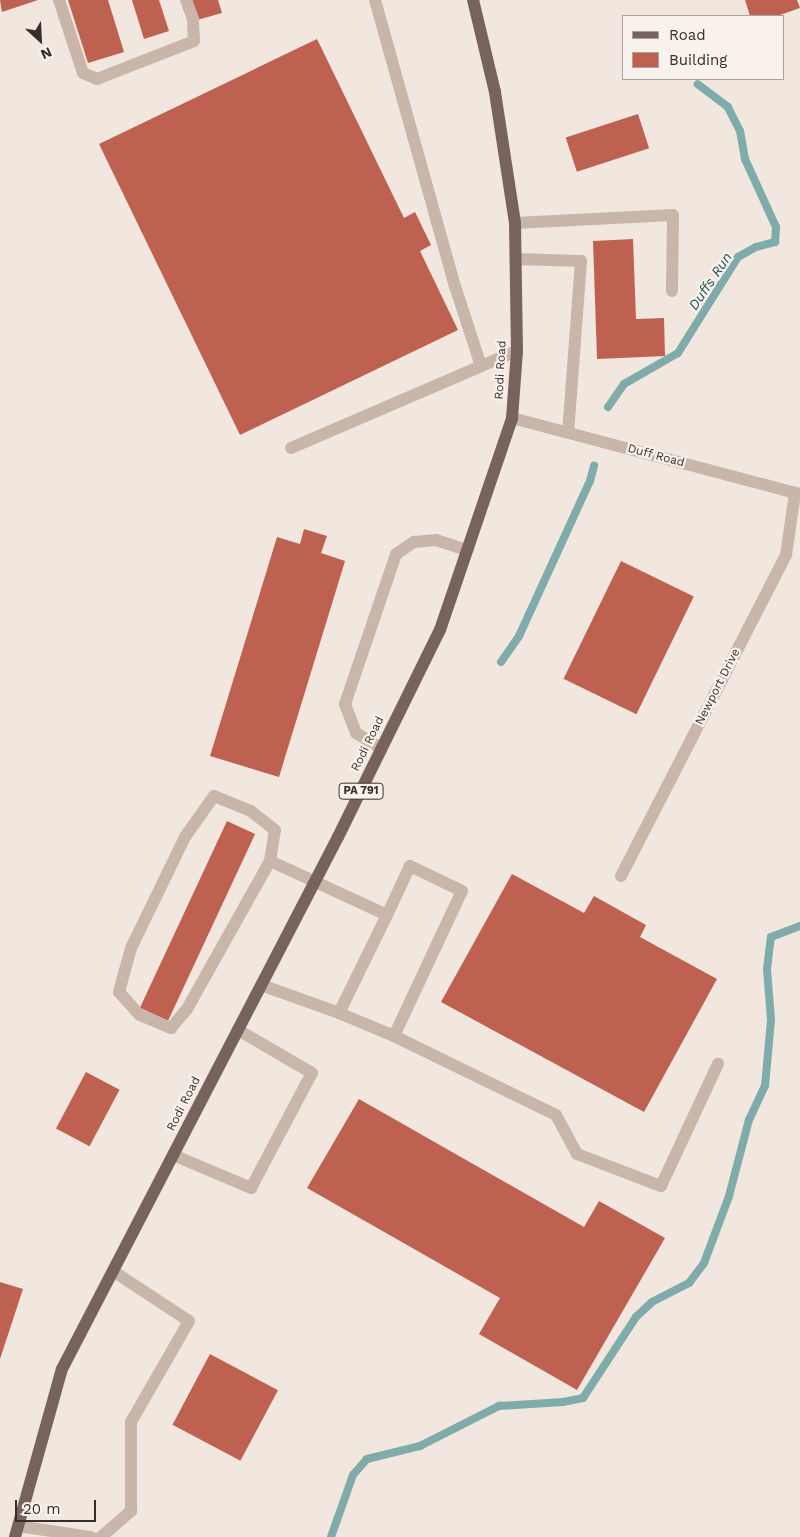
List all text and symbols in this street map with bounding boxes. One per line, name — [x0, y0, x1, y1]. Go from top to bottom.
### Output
north arrow — [15, 15, 65, 65]
legend — [622, 15, 785, 80]
text: Road — [669, 26, 706, 44]
text: N — [38, 44, 54, 63]
text: Building — [669, 51, 727, 69]
water label: Duffs Run — [685, 249, 735, 313]
street label: Rodi Road — [492, 340, 510, 400]
street label: Duff Road — [626, 441, 686, 471]
street label: Newport Drive — [693, 646, 743, 728]
street label: Rodi Road — [349, 714, 387, 774]
road number: PA 791 — [337, 782, 385, 799]
street label: Rodi Road — [164, 1074, 204, 1134]
scale bar — [18, 1490, 99, 1522]
text: 20 m — [23, 1500, 61, 1518]

